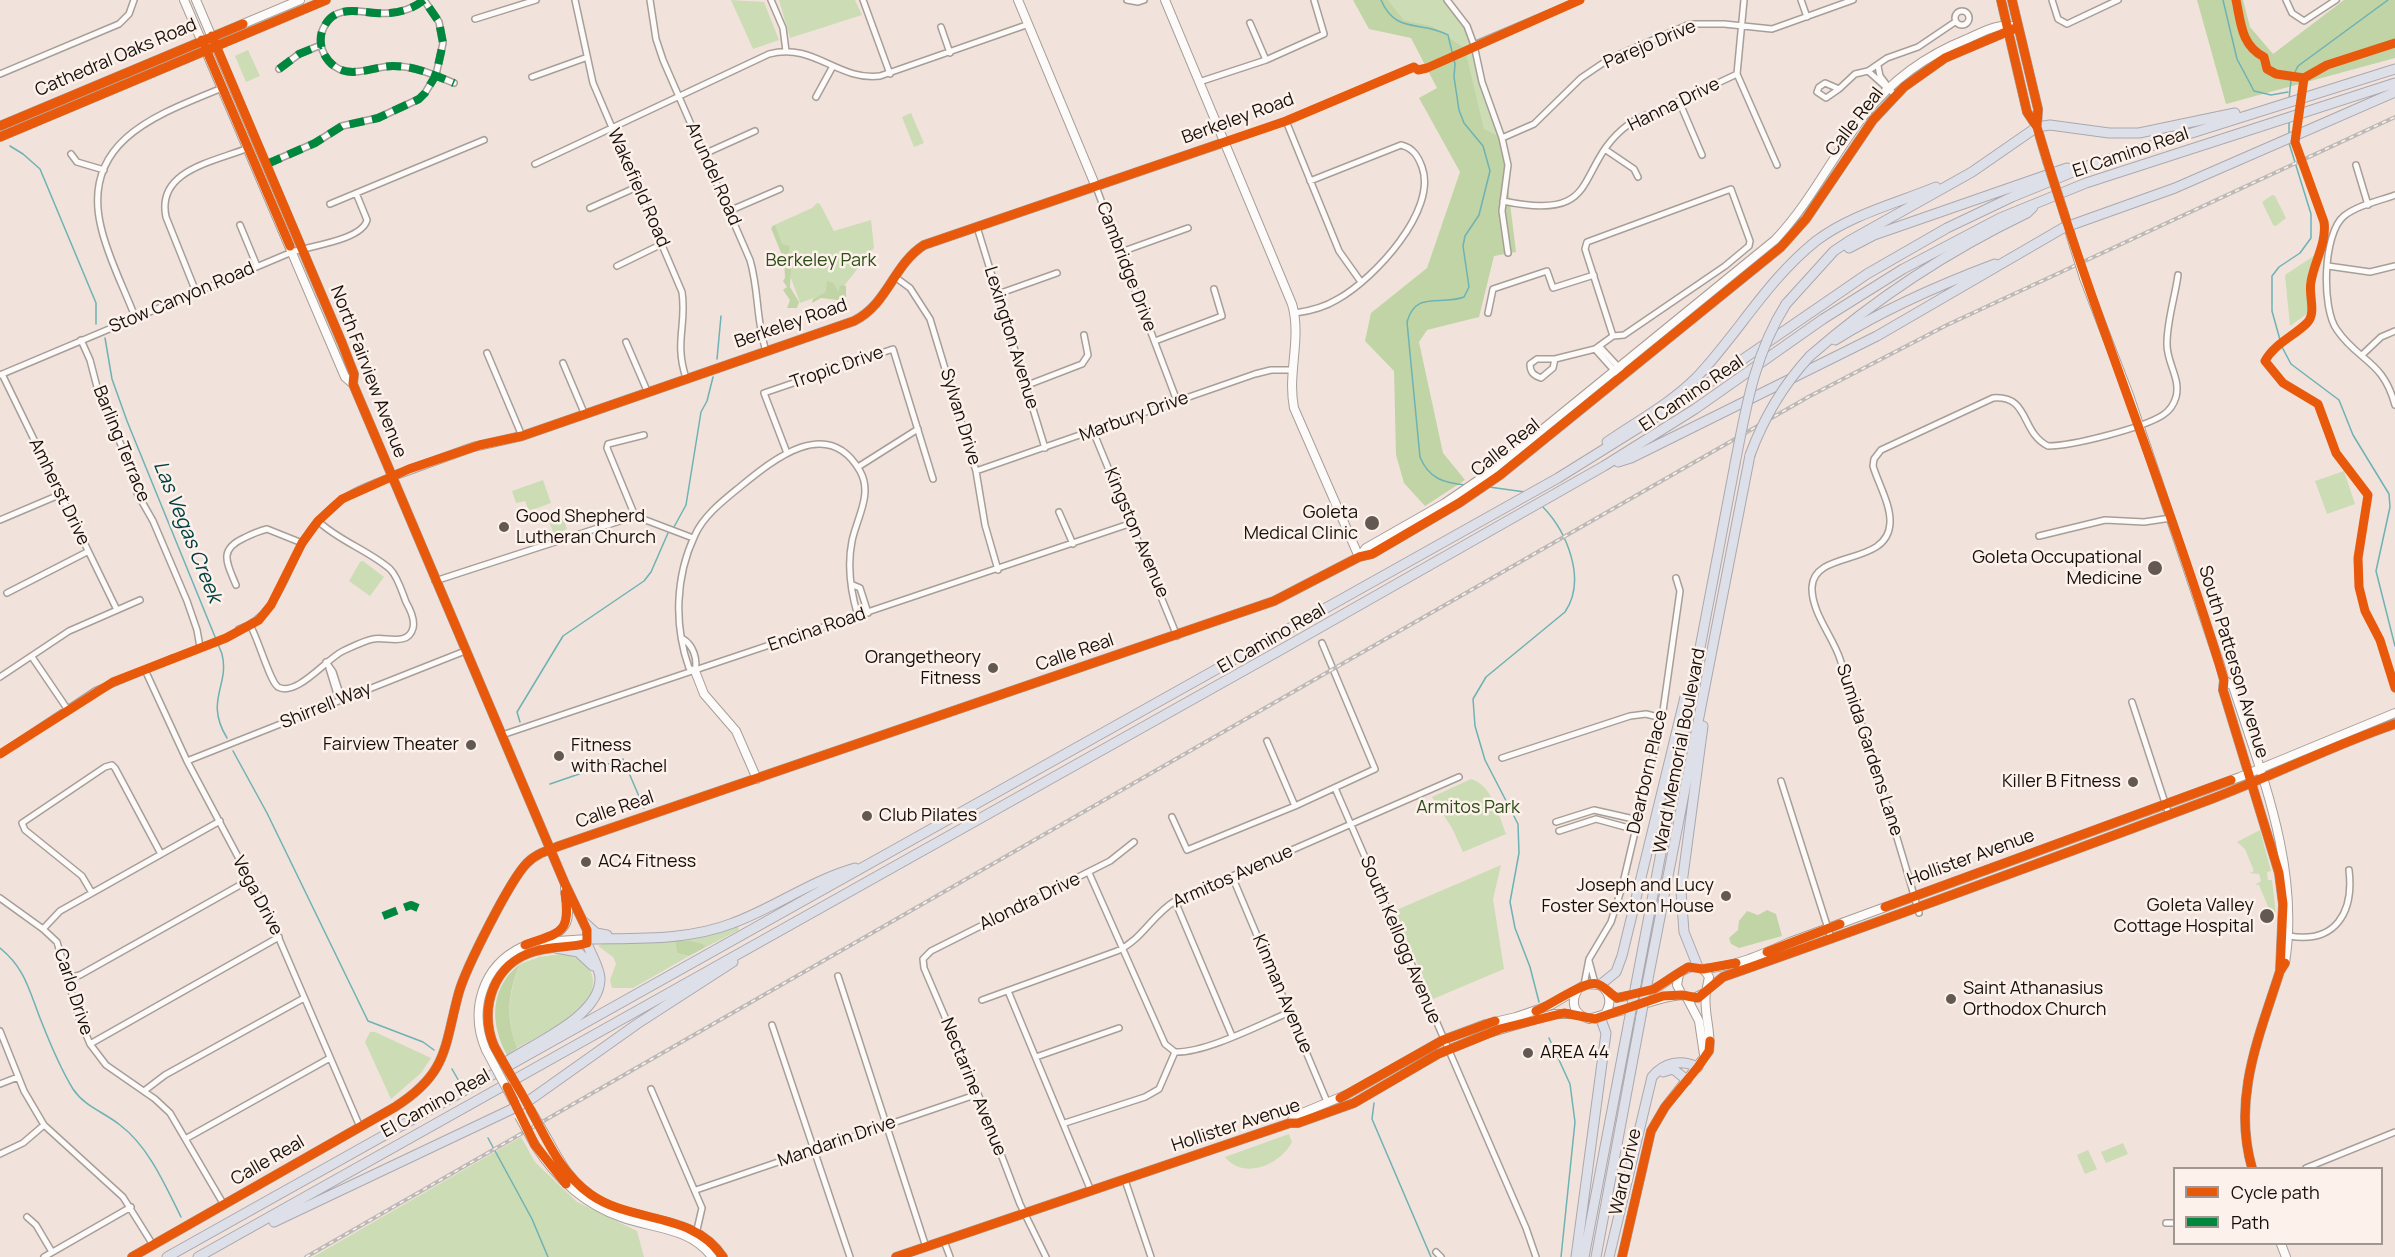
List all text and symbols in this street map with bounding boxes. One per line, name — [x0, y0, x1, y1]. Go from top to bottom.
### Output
street label: Cathedral Oaks Road — [32, 14, 200, 102]
street label: Parejo Drive — [1601, 16, 1699, 74]
street label: Hanna Drive — [1625, 74, 1723, 136]
street label: Calle Real — [1821, 83, 1889, 161]
street label: Berkeley Road — [1179, 89, 1297, 149]
street label: Arundel Road — [681, 119, 745, 229]
street label: El Camino Real — [2070, 123, 2192, 183]
street label: Wakefield Road — [602, 125, 674, 251]
street label: Cambridge Drive — [1091, 199, 1161, 335]
park label: Berkeley Park — [766, 250, 876, 272]
street label: Stow Canyon Road — [106, 258, 258, 338]
street label: Lexington Avenue — [979, 264, 1043, 412]
street label: North Fairview Avenue — [325, 283, 411, 461]
street label: Berkeley Road — [732, 295, 850, 353]
street label: Tropic Drive — [787, 342, 887, 394]
street label: El Camino Real — [1636, 351, 1748, 437]
street label: Sylvan Drive — [935, 366, 985, 468]
street label: Barling Terrace — [88, 383, 154, 505]
street label: Marbury Drive — [1077, 387, 1191, 447]
street label: Calle Real — [1467, 414, 1545, 482]
street label: Amherst Drive — [24, 435, 94, 549]
water label: Las Vegas Creek — [148, 458, 226, 606]
street label: Kingston Avenue — [1099, 465, 1173, 601]
place label: Goleta Medical Clinic — [1244, 502, 1358, 544]
place label: Good Shepherd Lutheran Church — [516, 506, 656, 548]
marker: Goleta Medical Clinic — [1363, 514, 1381, 532]
marker: Good Shepherd Lutheran Church — [497, 520, 511, 534]
place label: Goleta Occupational Medicine — [1972, 547, 2142, 590]
marker: Goleta Occupational Medicine — [2146, 559, 2164, 577]
street label: South Patterson Avenue — [2193, 563, 2273, 761]
street label: El Camino Real — [1214, 599, 1330, 679]
street label: Encina Road — [765, 603, 869, 657]
street label: Calle Real — [1033, 630, 1117, 676]
place label: Orangetheory Fitness — [865, 647, 981, 690]
street label: Ward Memorial Boulevard — [1649, 647, 1711, 855]
marker: Orangetheory Fitness — [986, 661, 1000, 675]
street label: Sumida Gardens Lane — [1831, 661, 1907, 839]
street label: Shirrell Way — [277, 678, 375, 734]
street label: Dearborn Place — [1623, 708, 1673, 836]
place label: Fairview Theater — [323, 734, 459, 756]
place label: Fitness with Rachel — [571, 735, 667, 777]
marker: Fairview Theater — [464, 738, 478, 752]
marker: Fitness with Rachel — [552, 749, 566, 763]
place label: Killer B Fitness — [2002, 771, 2121, 793]
marker: Killer B Fitness — [2126, 775, 2140, 789]
street label: Calle Real — [573, 787, 657, 833]
park label: Armitos Park — [1416, 797, 1520, 819]
place label: Club Pilates — [879, 805, 977, 827]
marker: Club Pilates — [860, 809, 874, 823]
street label: Hollister Avenue — [1904, 825, 2038, 891]
street label: Armitos Avenue — [1169, 841, 1297, 913]
place label: AC4 Fitness — [598, 851, 696, 873]
street label: Vega Drive — [227, 853, 287, 939]
street label: South Kellogg Avenue — [1355, 853, 1445, 1027]
marker: AC4 Fitness — [579, 855, 593, 869]
street label: Alondra Drive — [976, 868, 1084, 936]
place label: Joseph and Lucy Foster Sexton House — [1542, 875, 1714, 918]
marker: Joseph and Lucy Foster Sexton House — [1719, 889, 1733, 903]
place label: Goleta Valley Cottage Hospital — [2114, 895, 2254, 938]
marker: Goleta Valley Cottage Hospital — [2258, 907, 2276, 925]
street label: Kinman Avenue — [1247, 931, 1317, 1057]
street label: Carlo Drive — [49, 946, 97, 1038]
place label: Saint Athanasius Orthodox Church — [1963, 978, 2107, 1020]
marker: Saint Athanasius Orthodox Church — [1944, 992, 1958, 1006]
street label: Nectarine Avenue — [935, 1015, 1011, 1159]
place label: AREA 44 — [1540, 1042, 1609, 1064]
marker: AREA 44 — [1521, 1046, 1535, 1060]
street label: El Camino Real — [378, 1065, 494, 1143]
street label: Hollister Avenue — [1169, 1095, 1303, 1157]
street label: Mandarin Drive — [775, 1112, 899, 1172]
street label: Ward Drive — [1606, 1126, 1646, 1218]
street label: Calle Real — [227, 1131, 309, 1191]
legend — [2173, 1167, 2383, 1245]
text: Cycle path — [2231, 1180, 2320, 1204]
text: Path — [2231, 1210, 2269, 1234]

